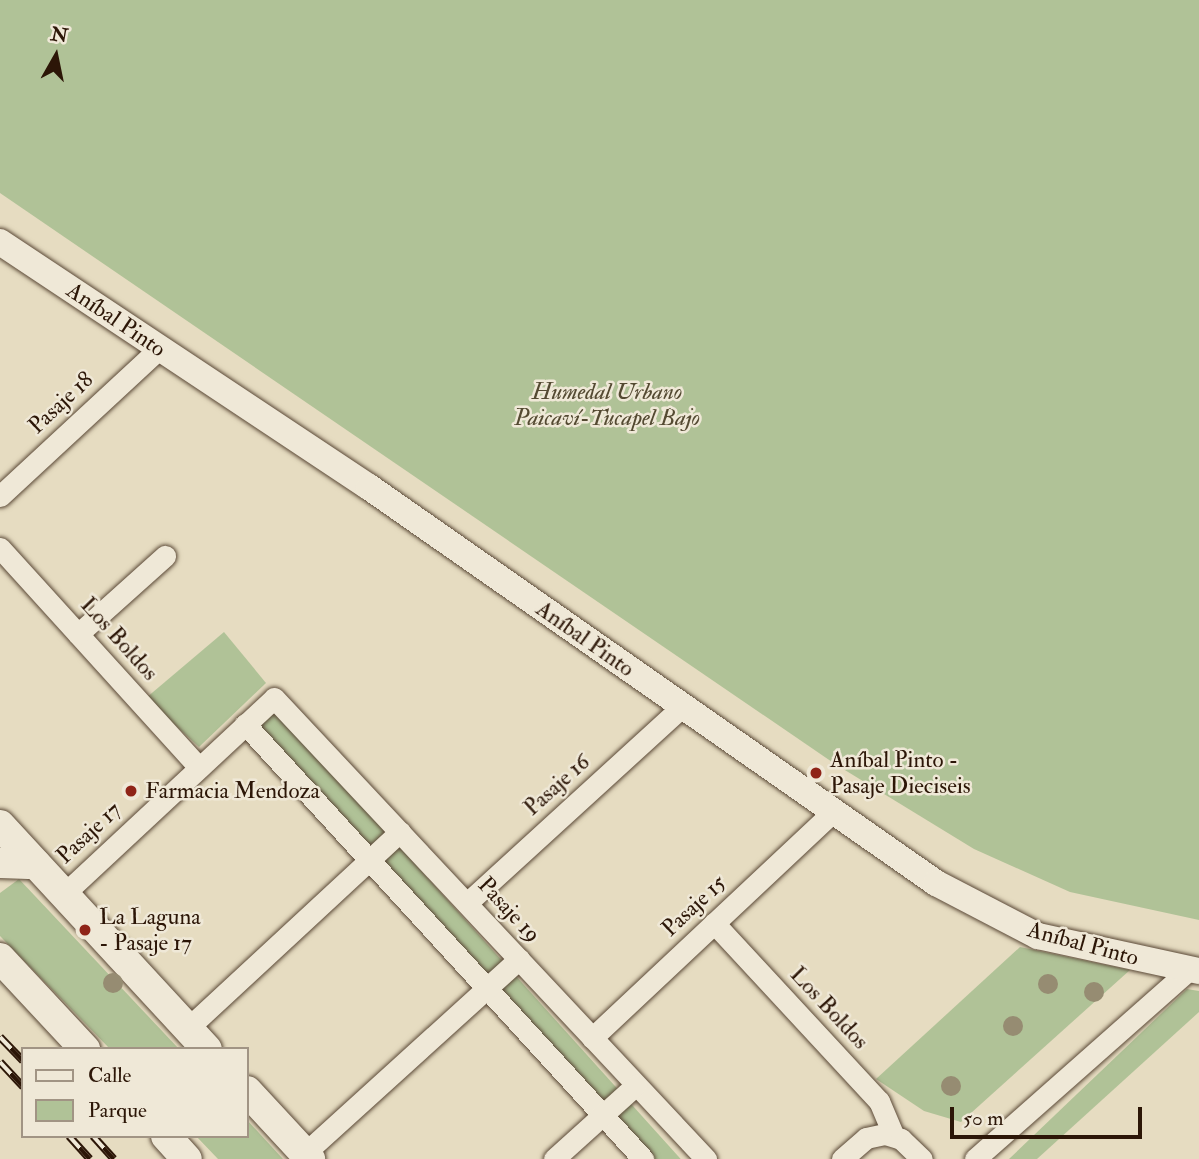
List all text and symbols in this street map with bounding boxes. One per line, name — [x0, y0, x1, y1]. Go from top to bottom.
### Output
north arrow — [21, 21, 91, 91]
text: N — [49, 22, 70, 48]
street label: Aníbal Pinto — [61, 277, 171, 363]
street label: Pasaje 18 — [23, 366, 99, 440]
park label: Humedal Urbano Paicaví-Tucapel Bajo — [514, 378, 700, 432]
street label: Los Boldos — [74, 592, 164, 686]
street label: Aníbal Pinto — [531, 595, 639, 683]
place label: Aníbal Pinto - Pasaje Dieciseis — [830, 746, 971, 800]
street label: Pasaje 16 — [518, 748, 596, 822]
marker: Aníbal Pinto - Pasaje Dieciseis — [808, 765, 824, 781]
place label: Farmacia Mendoza — [145, 777, 320, 805]
marker: Farmacia Mendoza — [123, 783, 139, 799]
street label: Pasaje 17 — [51, 796, 127, 870]
street label: Pasaje 15 — [656, 869, 732, 943]
street label: Pasaje 19 — [472, 872, 546, 948]
place label: La Laguna - Pasaje 17 — [99, 903, 201, 957]
street label: Aníbal Pinto — [1025, 916, 1141, 972]
marker: La Laguna - Pasaje 17 — [77, 922, 93, 938]
street label: Los Boldos — [784, 961, 874, 1055]
legend — [21, 1047, 248, 1138]
text: Calle — [88, 1062, 131, 1089]
scale bar — [954, 1092, 1146, 1136]
text: Parque — [88, 1097, 147, 1124]
text: 50 m — [963, 1105, 1004, 1132]

